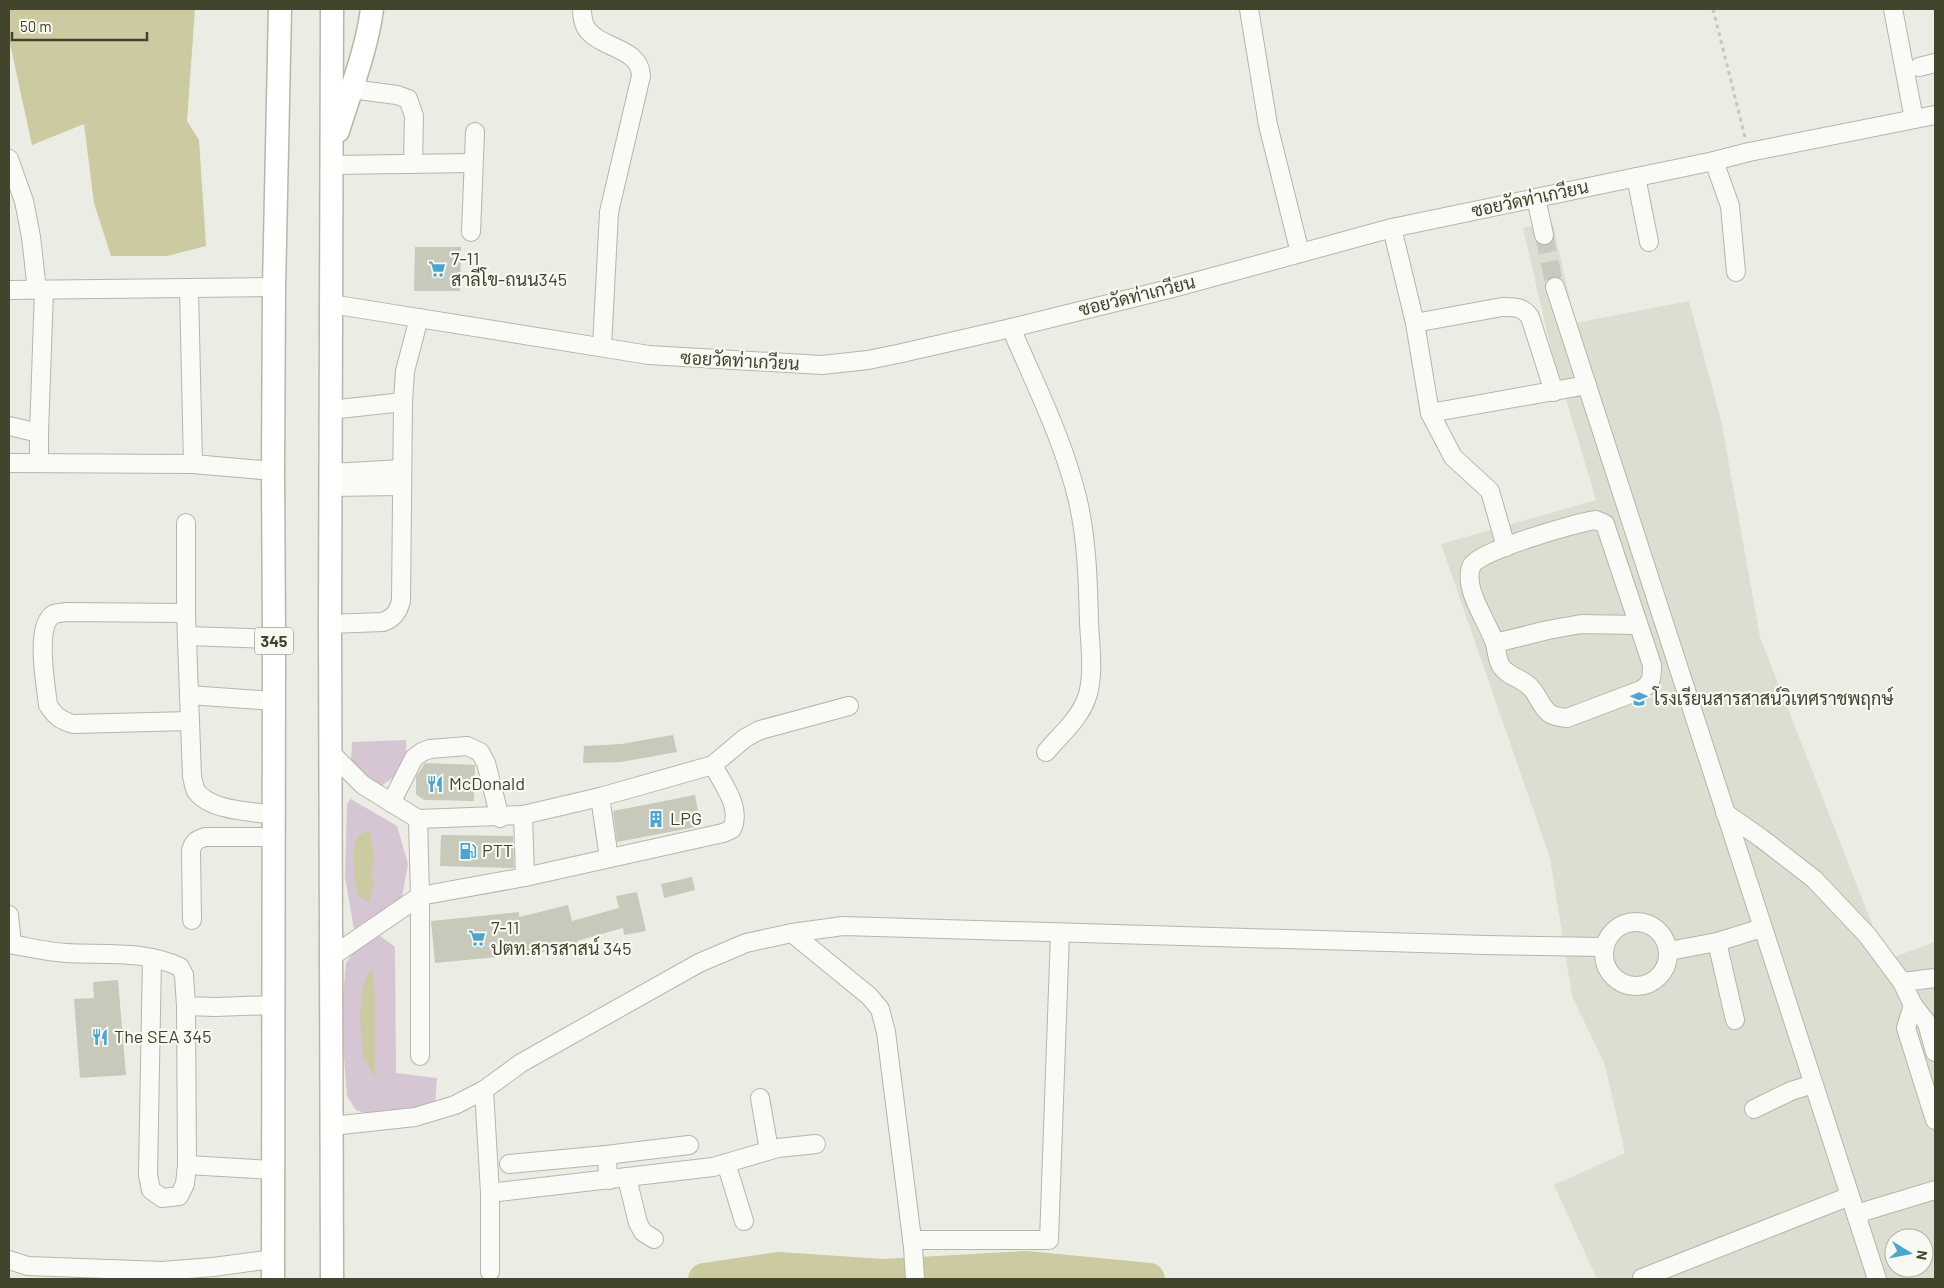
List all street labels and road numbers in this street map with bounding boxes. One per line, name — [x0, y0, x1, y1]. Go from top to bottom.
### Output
street label: ซอยวัดท่าเกวียน — [1469, 174, 1590, 221]
street label: ซอยวัดท่าเกวียน — [1076, 269, 1197, 320]
street label: ซอยวัดท่าเกวียน — [680, 345, 800, 374]
road number: 345 — [255, 627, 293, 654]

